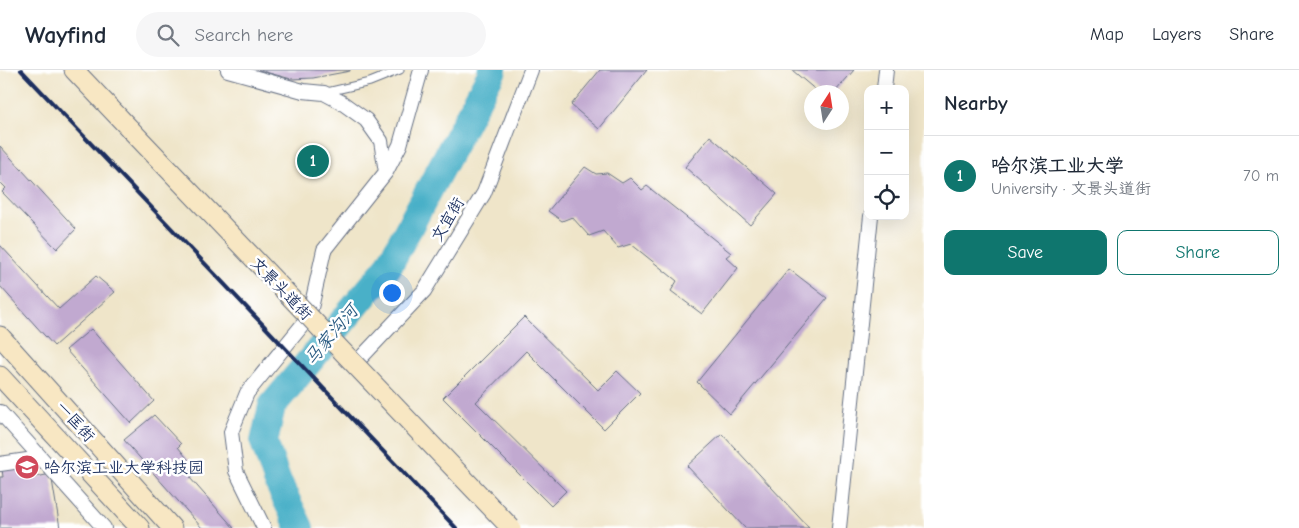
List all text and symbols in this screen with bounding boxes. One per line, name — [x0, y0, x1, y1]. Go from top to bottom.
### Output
search box — [136, 12, 486, 57]
text: Wayfind — [25, 21, 106, 49]
icon: search — [154, 21, 182, 49]
text: Search here — [194, 24, 293, 46]
text: Map — [1090, 24, 1124, 45]
text: Layers — [1152, 24, 1201, 45]
text: Share — [1229, 24, 1274, 45]
north arrow — [804, 85, 849, 130]
map controls — [864, 85, 909, 220]
button: + — [864, 85, 909, 130]
text: Nearby — [944, 91, 1008, 115]
button: − — [864, 130, 909, 175]
pin: 1 — [297, 142, 329, 180]
text: 哈尔滨工业大学 — [991, 155, 1124, 177]
text: 1 — [957, 167, 963, 185]
text: 70 m — [1243, 167, 1279, 185]
button: locate — [864, 175, 909, 220]
text: University · 文景头道街 — [991, 180, 1151, 198]
street label: 文宜街 — [428, 194, 468, 245]
button: Save — [944, 230, 1107, 275]
button: Share — [1117, 230, 1279, 275]
street label: 文景头道街 — [247, 254, 316, 324]
your location — [379, 280, 405, 306]
water label: 马家沟河 — [300, 299, 364, 370]
street label: 一匡街 — [53, 398, 98, 446]
school or university icon: 哈尔滨工业大学科技园 — [14, 454, 40, 480]
place label: 哈尔滨工业大学科技园 — [44, 459, 204, 477]

